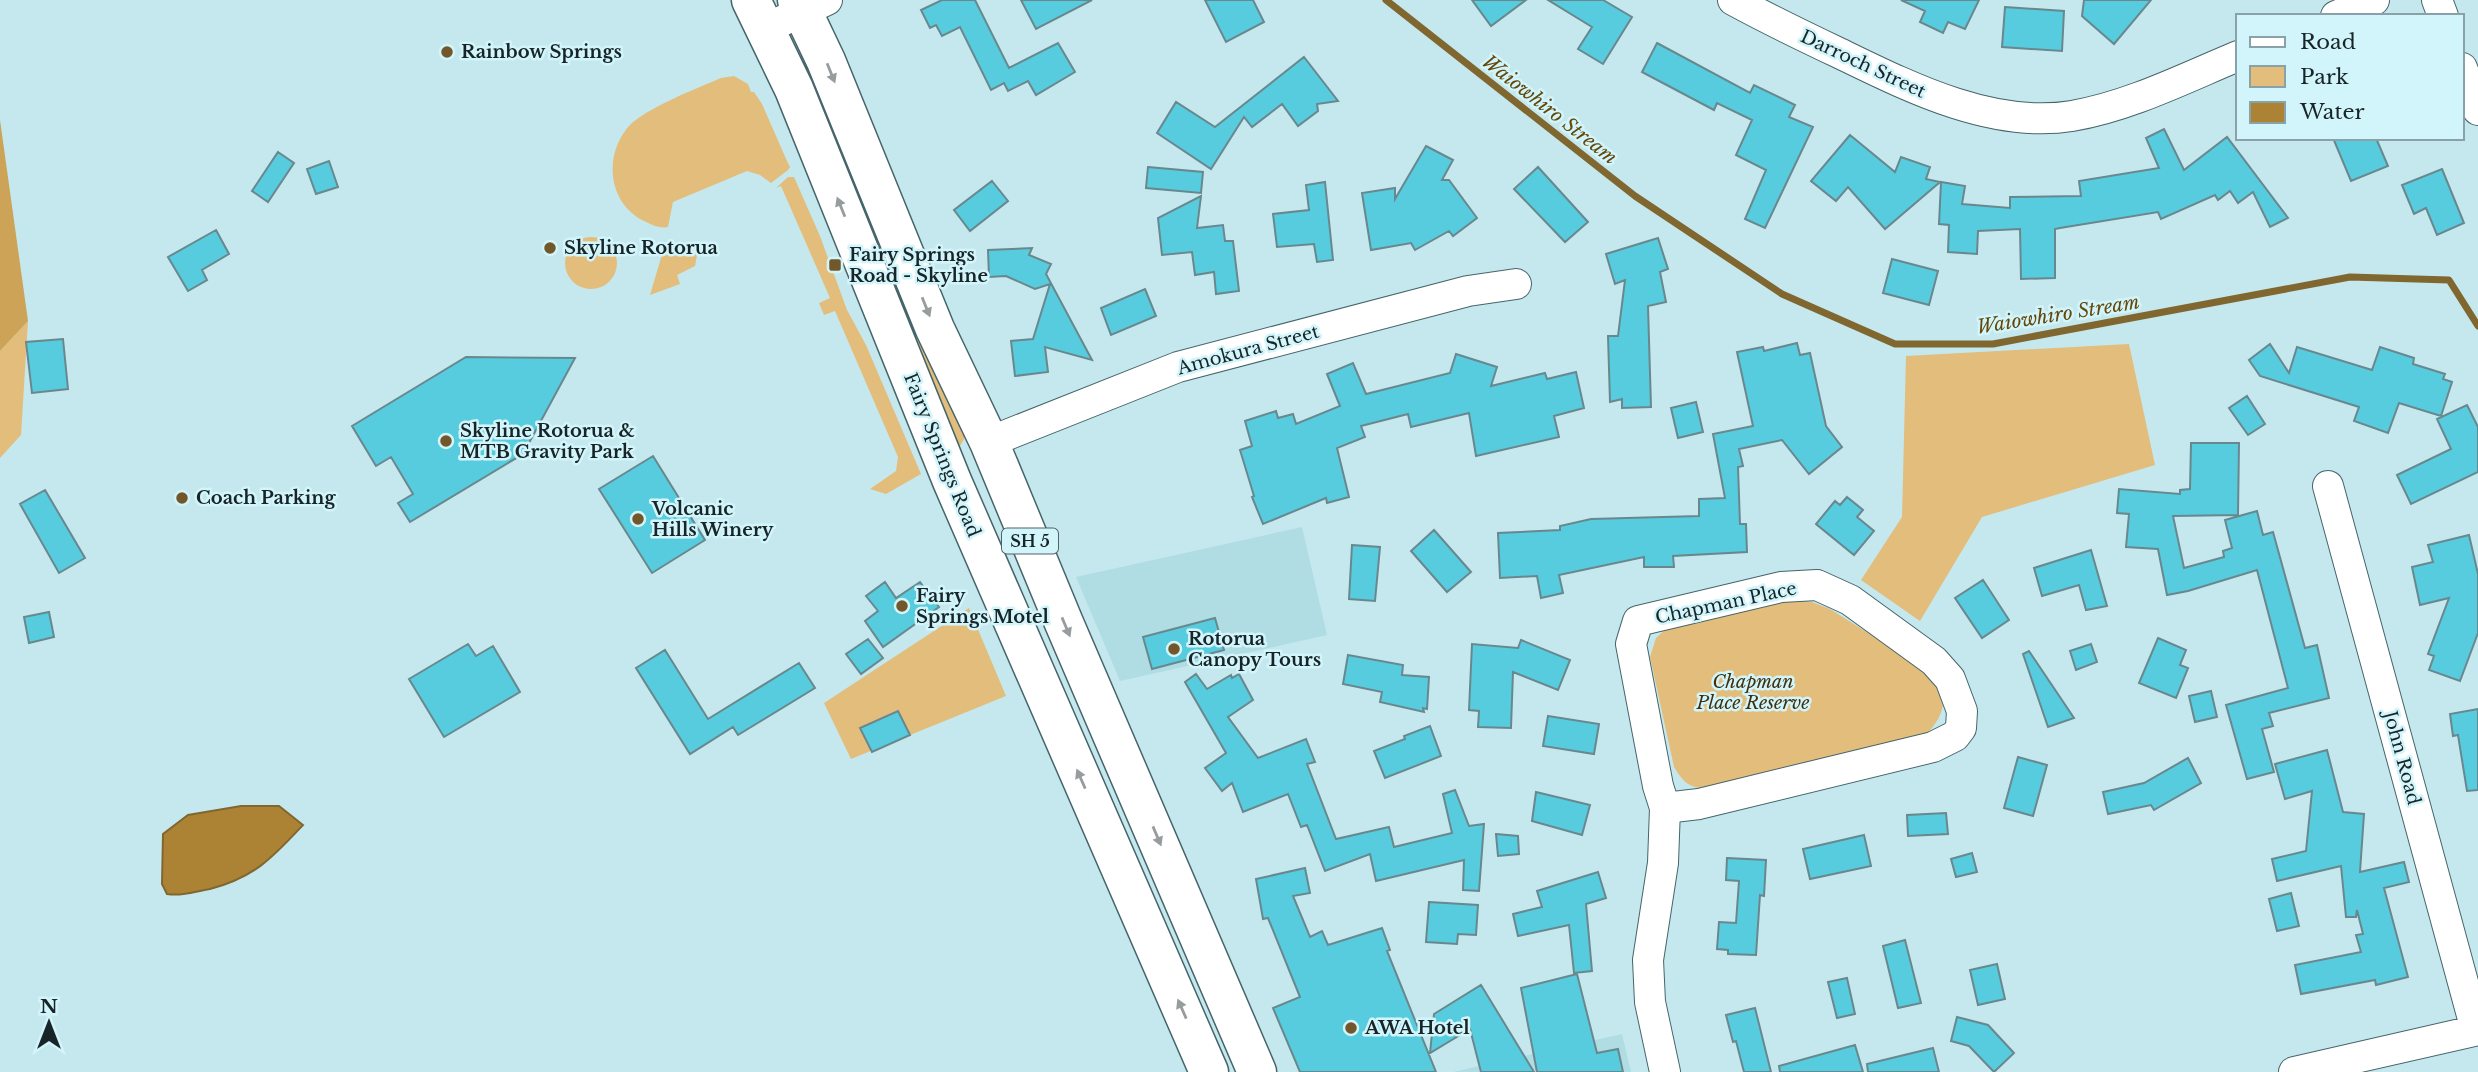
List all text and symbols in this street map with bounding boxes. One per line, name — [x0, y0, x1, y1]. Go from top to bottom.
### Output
legend — [2236, 14, 2464, 140]
street label: Darroch Street — [1797, 25, 1929, 103]
text: Road — [2300, 29, 2356, 55]
place label: Rainbow Springs — [461, 41, 622, 63]
marker: Rainbow Springs — [439, 44, 455, 60]
water label: Waiowhiro Stream — [1478, 50, 1622, 169]
one-way arrow — [825, 63, 836, 84]
text: Park — [2300, 64, 2349, 90]
text: Water — [2299, 99, 2364, 125]
one-way arrow — [836, 197, 847, 218]
place label: Skyline Rotorua — [564, 237, 719, 259]
marker: Skyline Rotorua — [542, 240, 558, 256]
place label: Fairy Springs Road - Skyline — [849, 244, 988, 287]
marker: Fairy Springs Road - Skyline — [827, 257, 843, 273]
water label: Waiowhiro Stream — [1975, 290, 2142, 339]
one-way arrow — [921, 296, 932, 317]
street label: Amokura Street — [1174, 320, 1321, 380]
street label: Fairy Springs Road — [899, 370, 985, 540]
place label: Skyline Rotorua & MTB Gravity Park — [460, 420, 635, 463]
marker: Skyline Rotorua & MTB Gravity Park — [438, 433, 454, 449]
place label: Coach Parking — [196, 487, 336, 509]
marker: Coach Parking — [174, 490, 190, 506]
place label: Volcanic Hills Winery — [651, 498, 774, 541]
marker: Volcanic Hills Winery — [630, 511, 646, 527]
road number: SH 5 — [1002, 528, 1058, 554]
street label: Chapman Place — [1653, 577, 1799, 629]
place label: Fairy Springs Motel — [916, 585, 1050, 628]
marker: Fairy Springs Motel — [894, 598, 910, 614]
one-way arrow — [1060, 617, 1071, 638]
place label: Rotorua Canopy Tours — [1188, 628, 1321, 671]
marker: Rotorua Canopy Tours — [1166, 641, 1182, 657]
park label: Chapman Place Reserve — [1696, 671, 1809, 714]
street label: John Road — [2378, 707, 2425, 807]
one-way arrow — [1075, 768, 1086, 789]
one-way arrow — [1151, 826, 1163, 846]
north arrow — [14, 988, 84, 1058]
text: N — [40, 995, 58, 1018]
one-way arrow — [1176, 999, 1187, 1020]
place label: AWA Hotel — [1364, 1017, 1470, 1039]
marker: AWA Hotel — [1343, 1020, 1359, 1036]

